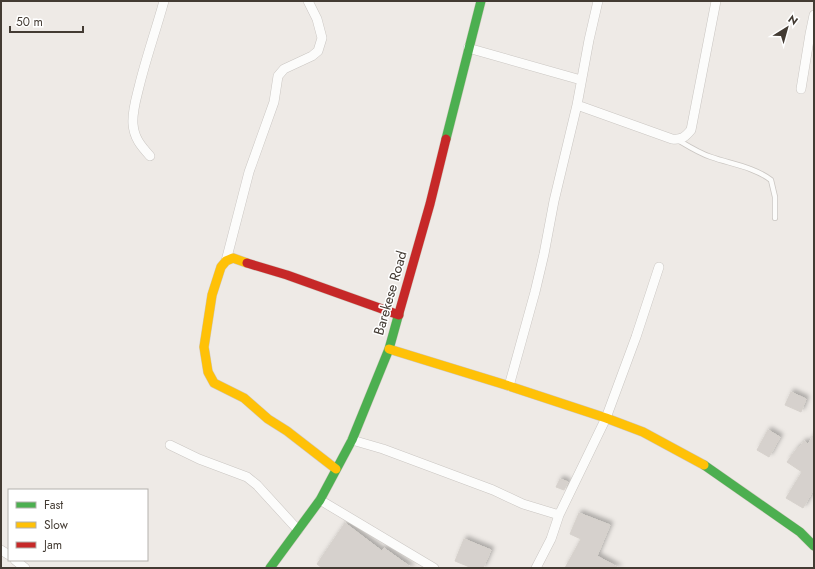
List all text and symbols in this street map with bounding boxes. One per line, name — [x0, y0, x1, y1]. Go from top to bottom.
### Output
scale bar — [10, 8, 83, 34]
north arrow — [767, 8, 807, 48]
text: N — [785, 11, 801, 29]
text: 50 m — [16, 13, 43, 31]
street label: Barekese Road — [368, 249, 412, 337]
legend — [8, 489, 148, 561]
text: Fast — [44, 496, 63, 514]
text: Slow — [44, 516, 69, 534]
text: Jam — [42, 536, 62, 554]

